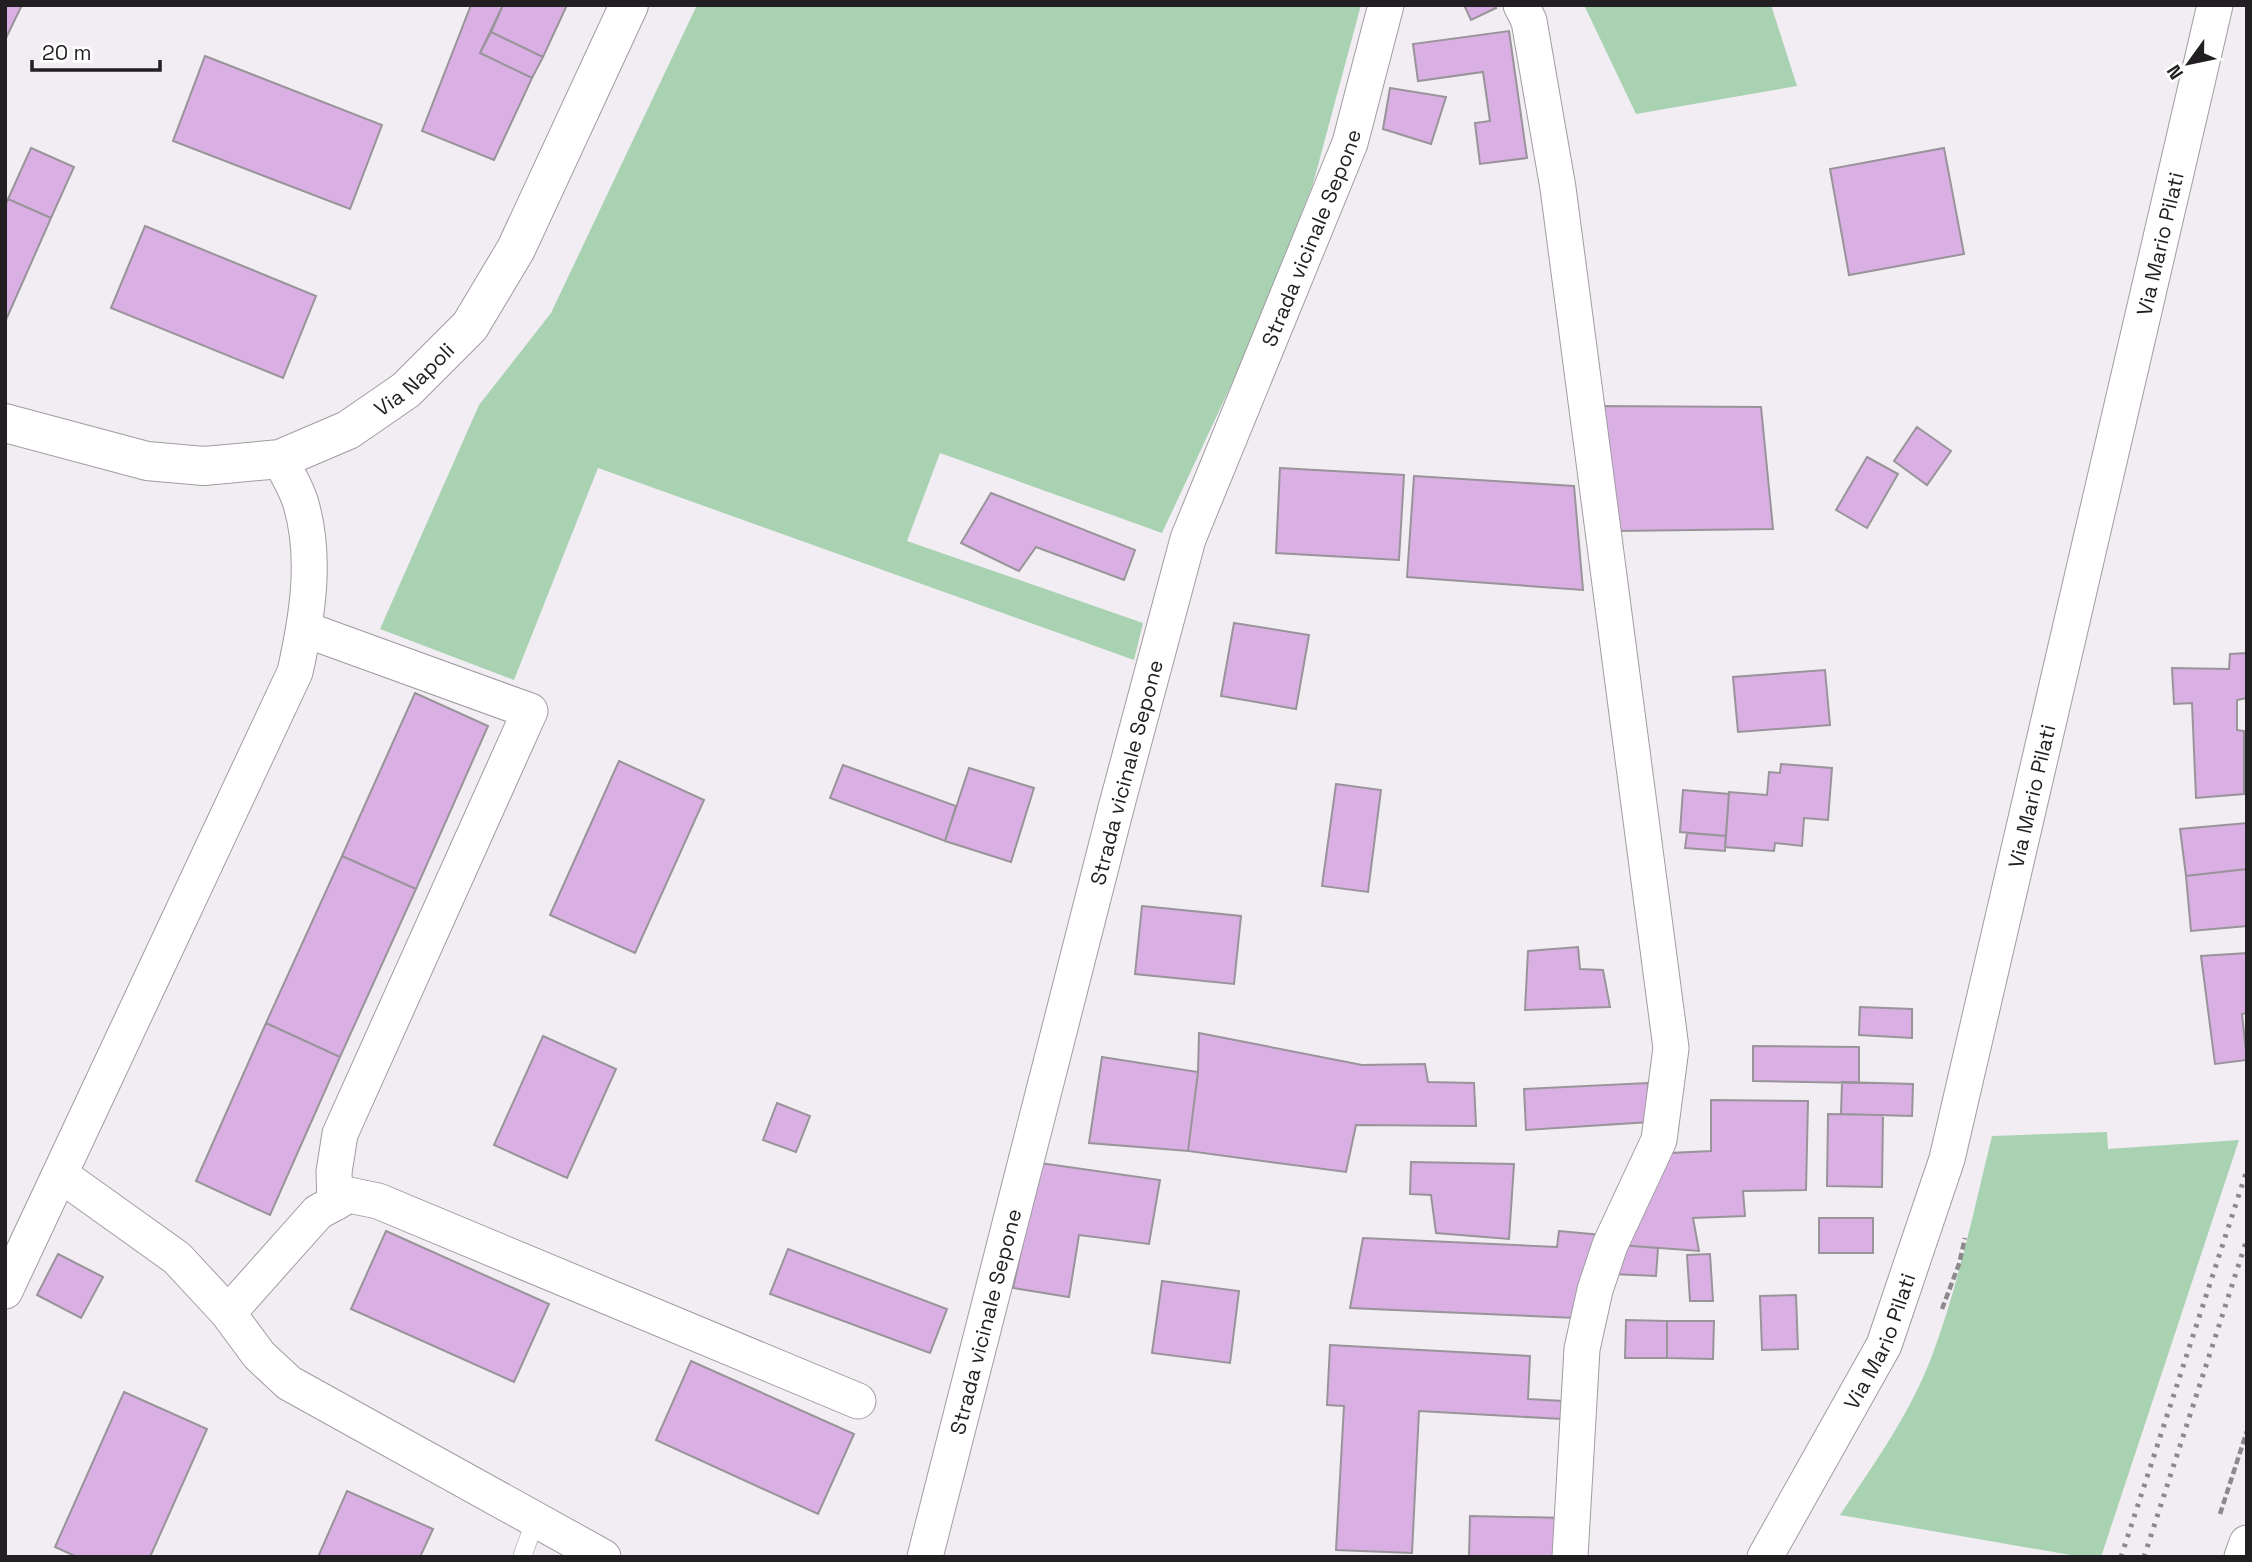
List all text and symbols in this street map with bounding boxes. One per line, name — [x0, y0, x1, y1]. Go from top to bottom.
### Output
scale bar — [32, 28, 159, 72]
north arrow — [2154, 28, 2224, 98]
text: 20 m — [42, 39, 92, 66]
text: N — [2161, 60, 2189, 84]
street label: Strada vicinale Sepone — [1255, 126, 1367, 350]
street label: Via Mario Pilati — [2130, 169, 2189, 318]
street label: Via Napoli — [369, 336, 460, 422]
street label: Strada vicinale Sepone — [1083, 657, 1169, 888]
street label: Via Mario Pilati — [2002, 722, 2061, 871]
street label: Strada vicinale Sepone — [943, 1206, 1027, 1437]
street label: Via Mario Pilati — [1837, 1269, 1921, 1414]

